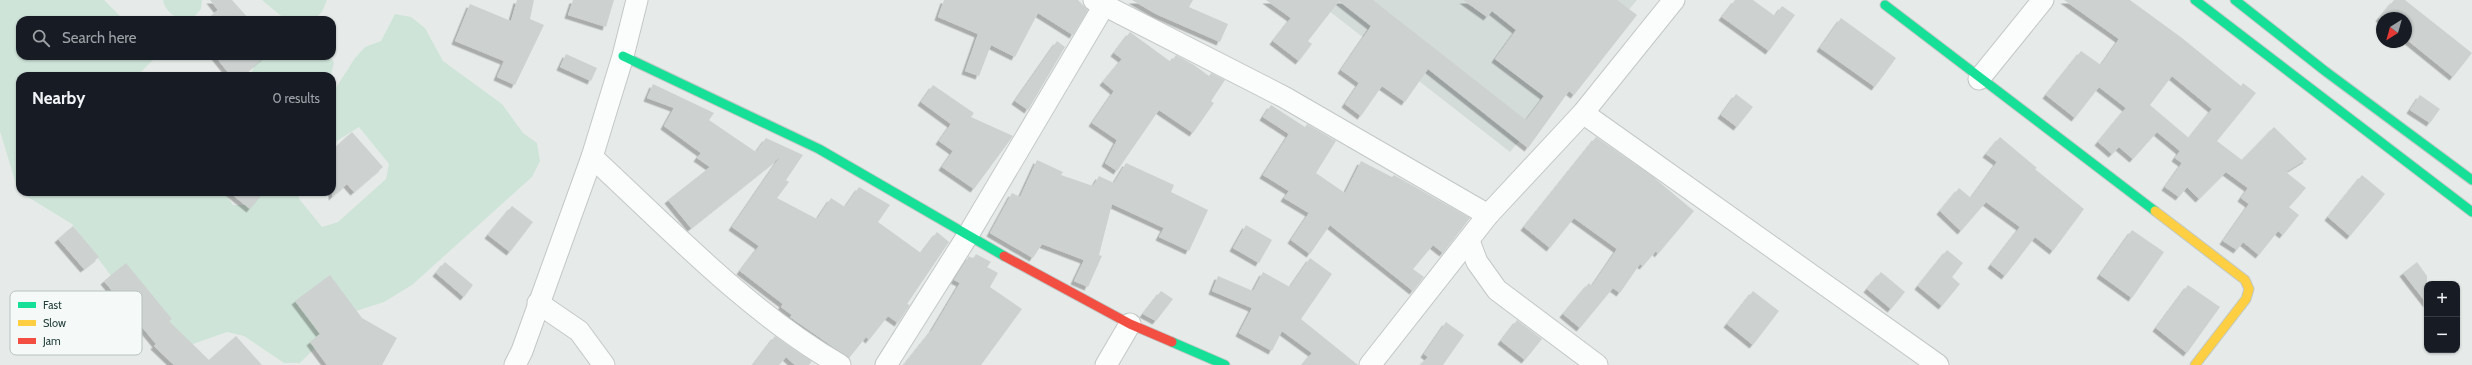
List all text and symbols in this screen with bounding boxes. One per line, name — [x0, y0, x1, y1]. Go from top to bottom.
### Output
north arrow — [2376, 12, 2412, 48]
search box — [16, 16, 336, 60]
icon: search — [30, 27, 52, 49]
text: Search here — [62, 29, 137, 47]
text: Nearby — [32, 88, 85, 108]
text: 0 results — [272, 90, 320, 106]
map controls — [2424, 281, 2460, 353]
button: + — [2424, 281, 2460, 317]
legend — [10, 291, 142, 355]
text: Fast — [43, 298, 62, 312]
text: Slow — [43, 316, 66, 330]
button: − — [2424, 317, 2460, 353]
text: Jam — [42, 334, 61, 348]

